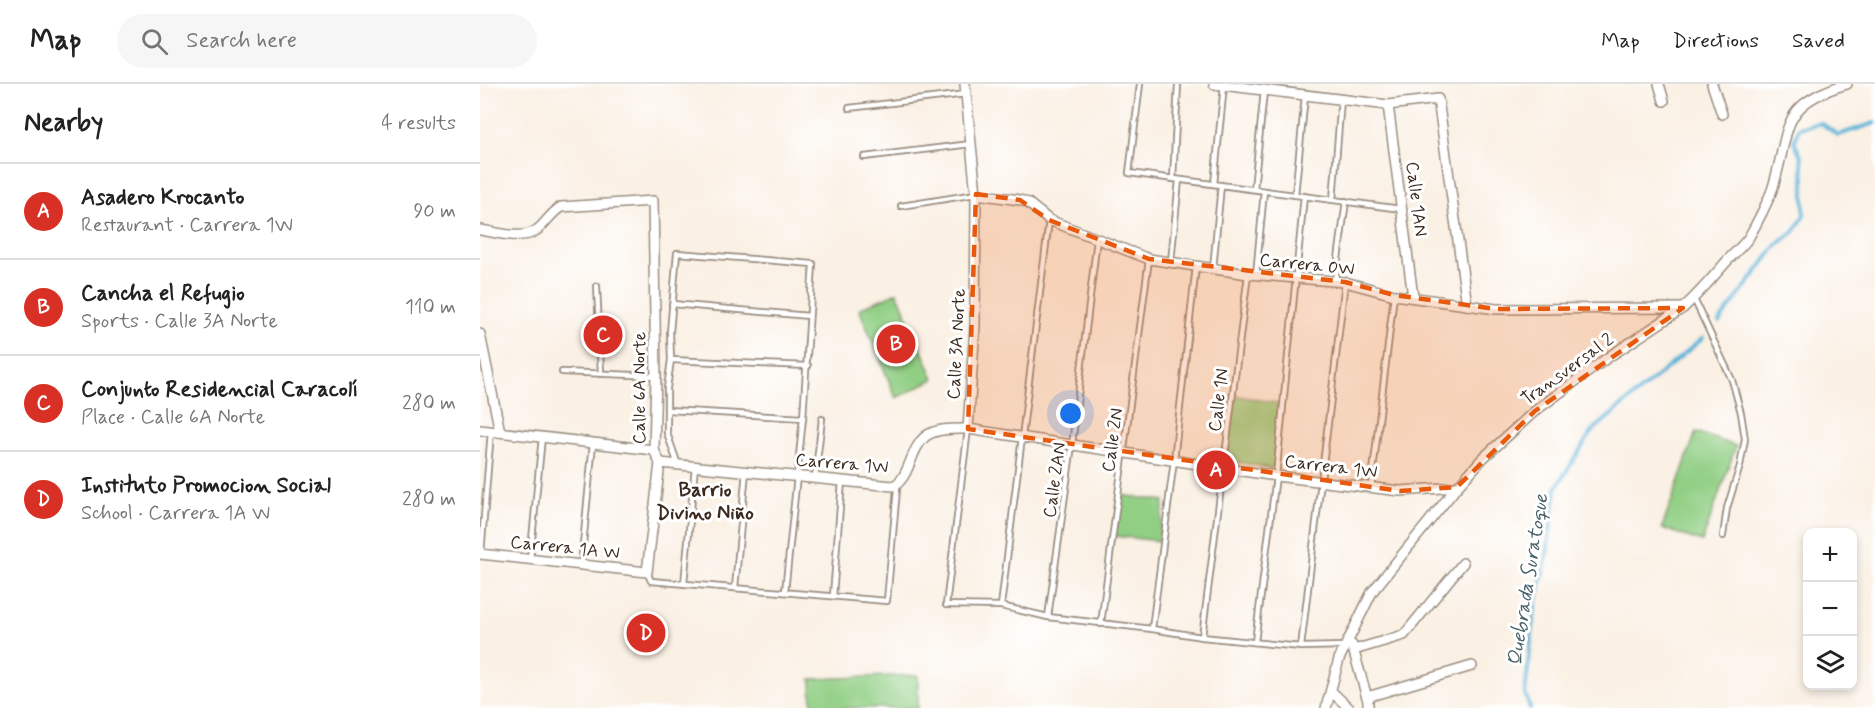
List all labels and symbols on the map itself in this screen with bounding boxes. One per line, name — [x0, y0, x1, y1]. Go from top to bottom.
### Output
street label: Calle 1AN — [1400, 160, 1433, 238]
street label: Carrera 0W — [1258, 248, 1355, 282]
street label: Calle 3A Norte — [942, 288, 972, 400]
pin: C — [584, 312, 622, 358]
pin: B — [876, 322, 916, 366]
street label: Transversal 2 — [1516, 328, 1619, 412]
street label: Calle 6A Norte — [628, 332, 652, 444]
street label: Calle 1N — [1203, 367, 1235, 433]
your location — [1056, 399, 1085, 428]
street label: Calle 2N — [1097, 407, 1129, 474]
street label: Calle 2AN — [1038, 441, 1072, 520]
street label: Carrera 1W — [794, 448, 889, 480]
pin: A — [1196, 448, 1236, 492]
street label: Carrera 1W — [1283, 449, 1379, 485]
district label: Barrio Divino Niño — [656, 477, 754, 527]
water label: Quebrada Suratoque — [1502, 492, 1556, 668]
street label: Carrera 1A W — [509, 530, 621, 566]
pin: D — [626, 610, 666, 656]

